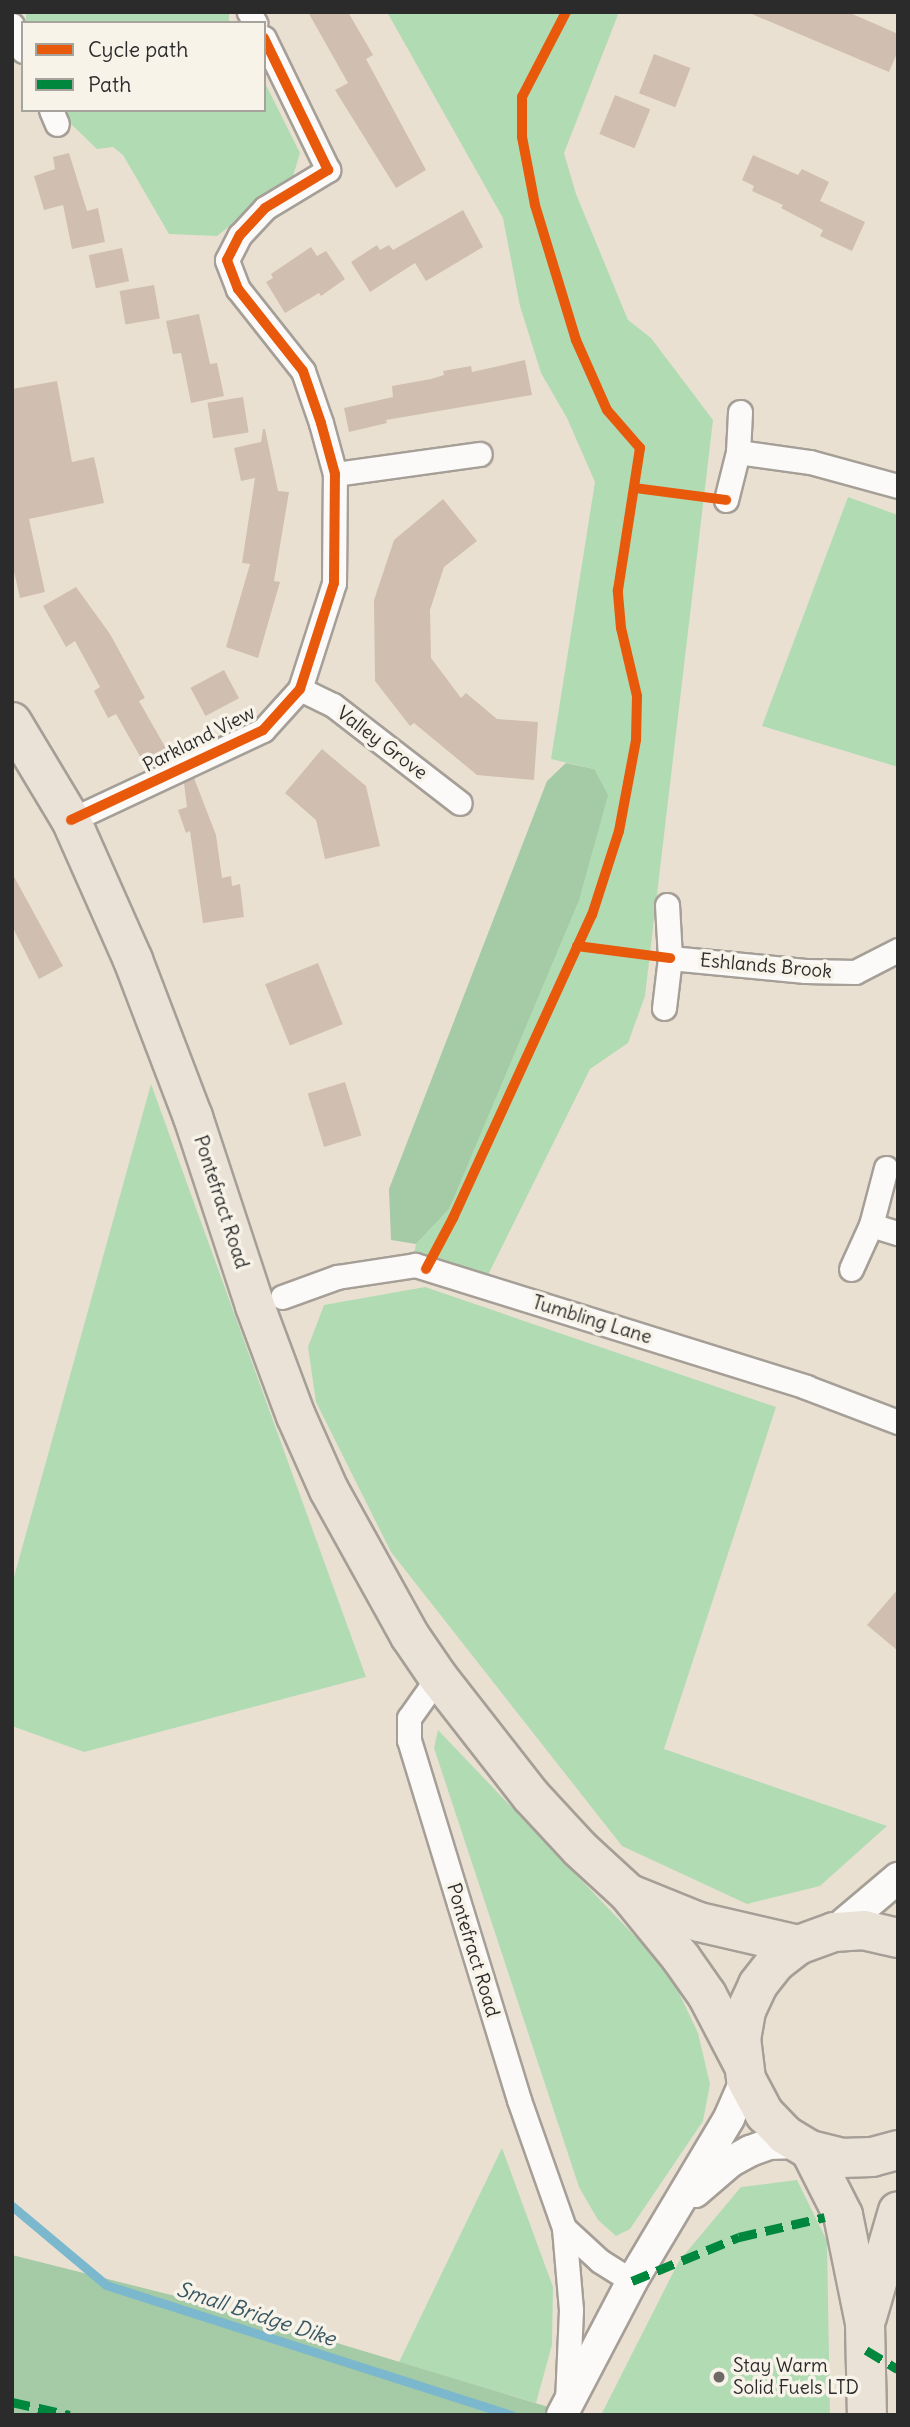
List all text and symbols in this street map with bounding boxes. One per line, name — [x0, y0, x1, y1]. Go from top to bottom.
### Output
legend — [21, 21, 266, 112]
text: Cycle path — [88, 36, 188, 63]
text: Path — [88, 71, 131, 98]
street label: Parkland View — [139, 701, 259, 777]
street label: Valley Grove — [332, 702, 432, 784]
street label: Eshlands Brook — [699, 949, 833, 983]
street label: Pontefract Road — [189, 1133, 253, 1271]
street label: Tumbling Lane — [529, 1291, 655, 1349]
street label: Pontefract Road — [442, 1880, 504, 2020]
water label: Small Bridge Dike — [173, 2276, 339, 2352]
place label: Stay Warm Solid Fuels LTD — [733, 2355, 859, 2399]
marker: Stay Warm Solid Fuels LTD — [711, 2369, 727, 2385]

